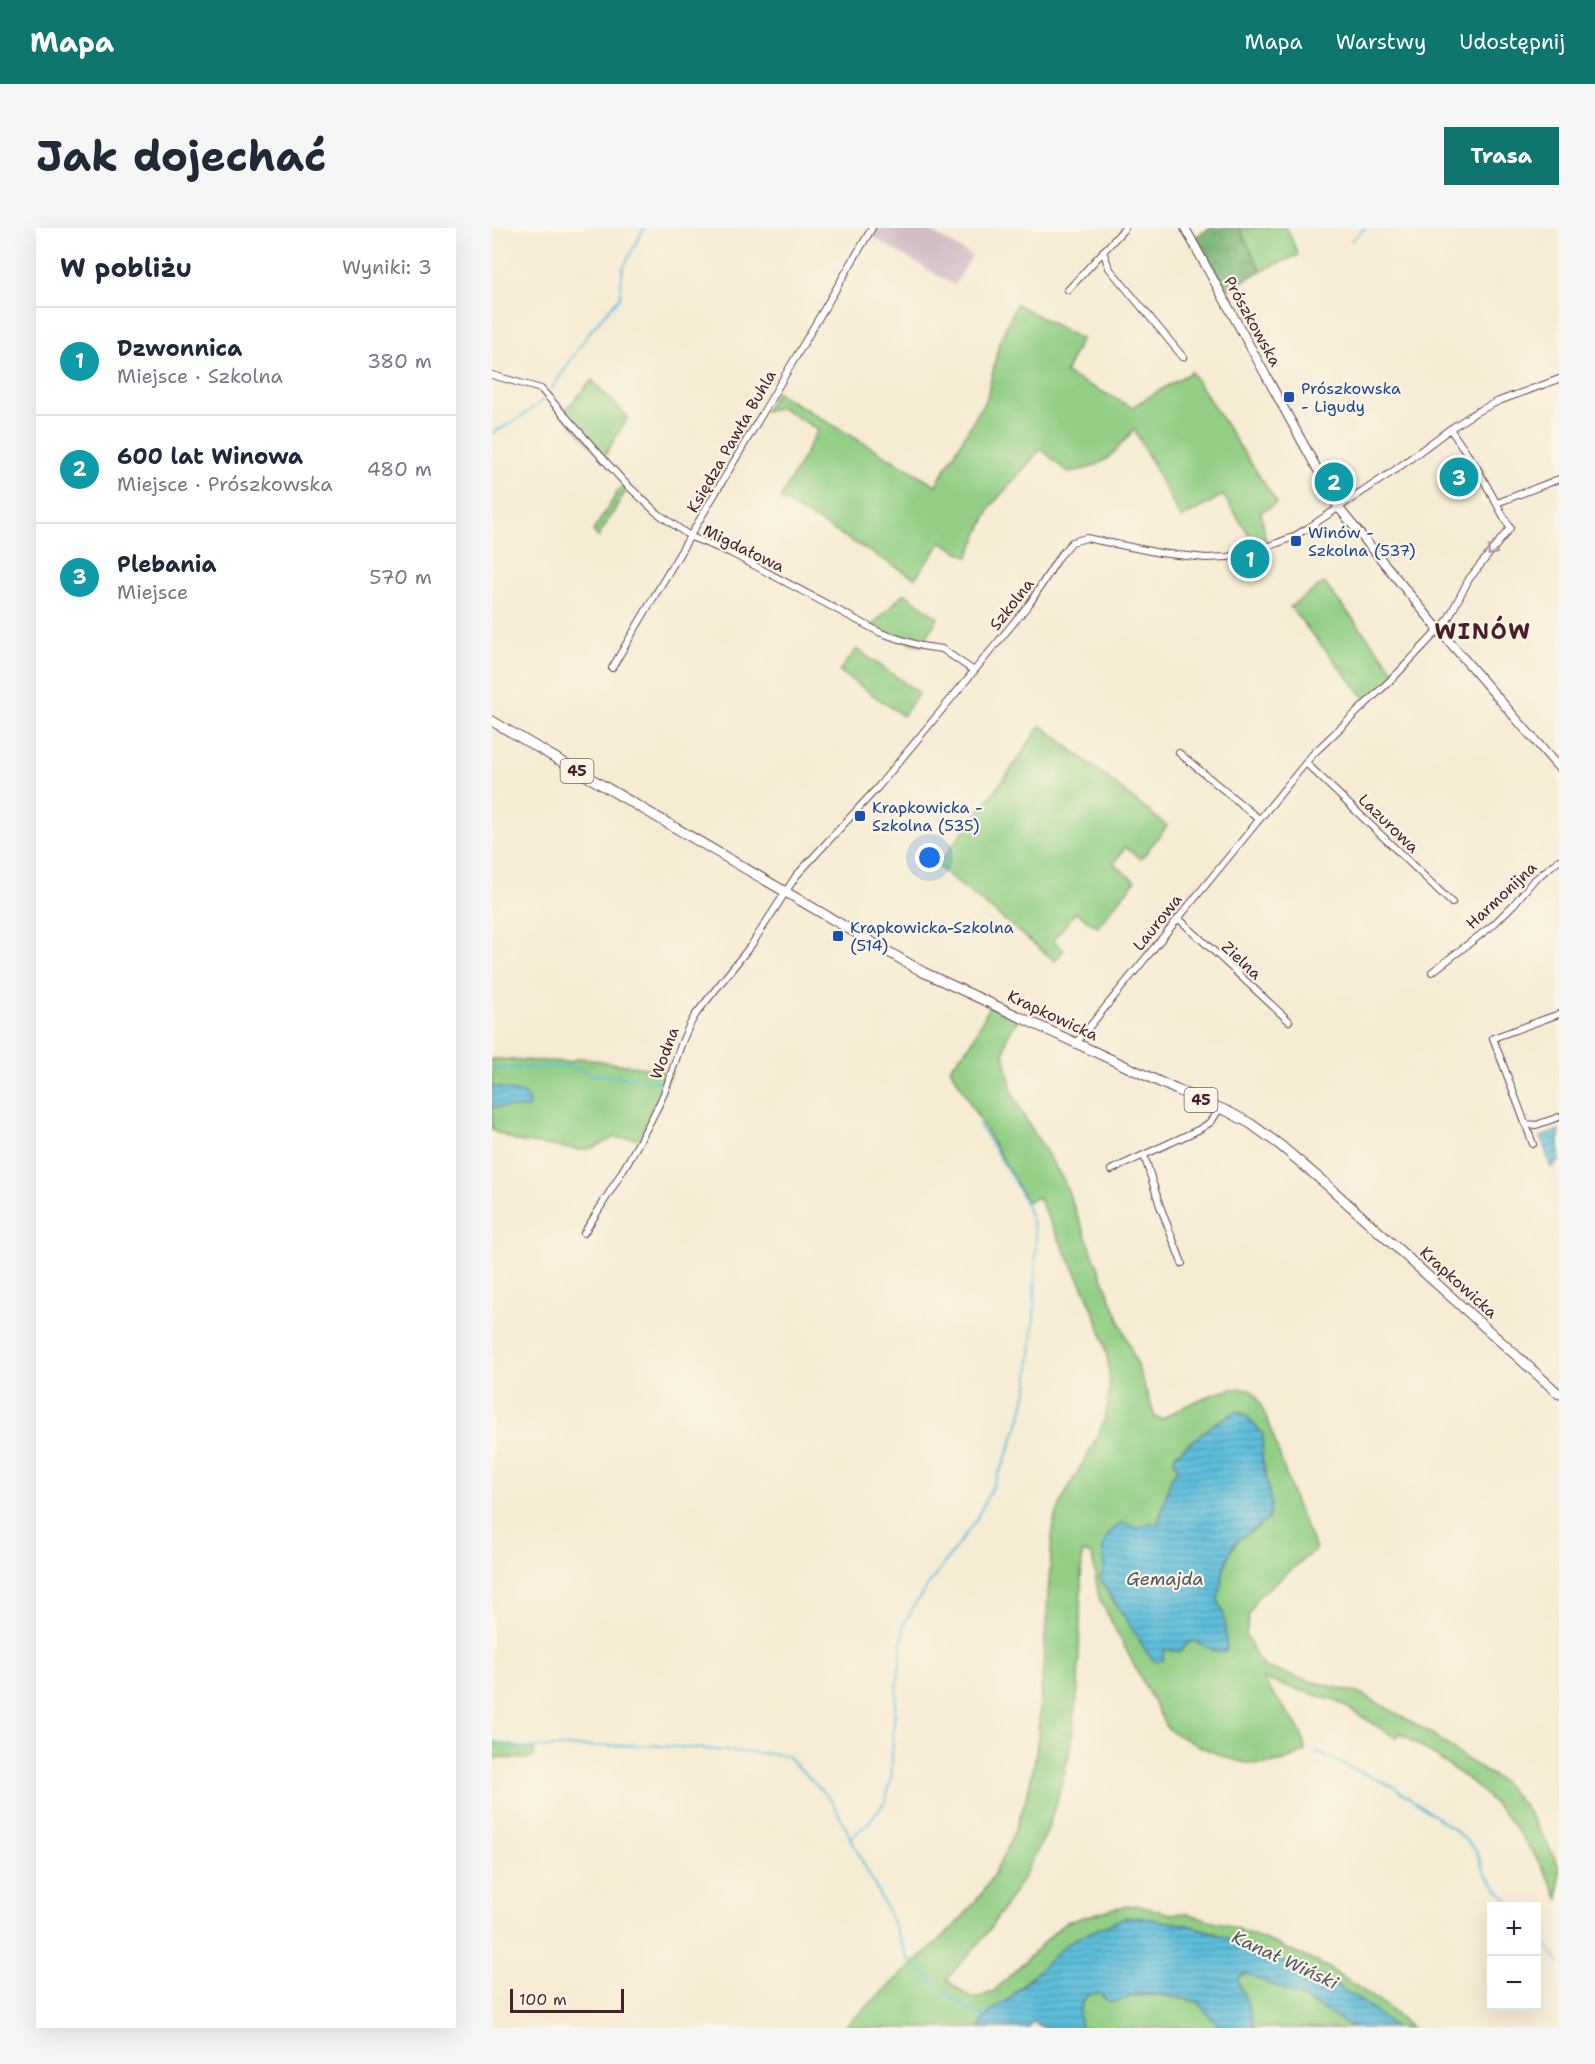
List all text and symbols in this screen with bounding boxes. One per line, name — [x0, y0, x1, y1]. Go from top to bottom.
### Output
text: Mapa — [30, 23, 114, 61]
text: Mapa — [1245, 28, 1303, 56]
text: Warstwy — [1336, 28, 1426, 56]
text: Udostępnij — [1459, 28, 1565, 56]
button: Trasa — [1444, 127, 1559, 185]
text: Jak dojechać — [36, 128, 326, 184]
text: W pobliżu — [60, 250, 192, 285]
text: Wyniki: 3 — [342, 254, 432, 280]
street label: Prószkowska — [1219, 272, 1286, 370]
text: Dzwonnica — [117, 334, 242, 363]
text: 1 — [75, 348, 84, 374]
text: 380 m — [367, 348, 432, 374]
text: Miejsce · Szkolna — [117, 363, 283, 389]
street label: Księdza Pawła Buhla — [682, 366, 781, 516]
place label: Prószkowska - Ligudy — [1301, 378, 1401, 417]
marker: Prószkowska - Ligudy — [1282, 390, 1296, 404]
text: 600 lat Winowa — [117, 442, 303, 471]
pin: 3 — [1440, 454, 1478, 500]
text: 2 — [73, 456, 87, 482]
text: 480 m — [367, 456, 432, 482]
pin: 2 — [1314, 460, 1354, 504]
text: Miejsce · Prószkowska — [117, 471, 333, 497]
street label: Migdałowa — [700, 520, 788, 577]
place label: Winów - Szkolna (537) — [1308, 522, 1416, 561]
marker: Winów - Szkolna (537) — [1289, 534, 1303, 548]
pin: 1 — [1230, 536, 1269, 582]
one-way arrow — [1488, 546, 1499, 557]
text: Plebania — [117, 550, 216, 579]
text: 3 — [73, 564, 87, 590]
text: 570 m — [369, 564, 432, 590]
street label: Szkolna — [985, 574, 1038, 635]
text: Miejsce — [117, 579, 188, 605]
district label: WINÓW — [1434, 615, 1532, 646]
road number: 45 — [560, 759, 593, 783]
street label: Lazurowa — [1354, 789, 1424, 858]
place label: Krapkowicka - Szkolna (535) — [872, 797, 983, 836]
marker: Krapkowicka - Szkolna (535) — [853, 809, 867, 823]
your location — [915, 843, 944, 872]
street label: Harmonijna — [1461, 857, 1541, 934]
street label: Laurowa — [1128, 890, 1187, 955]
place label: Krapkowicka-Szkolna (514) — [850, 917, 1014, 956]
marker: Krapkowicka-Szkolna (514) — [831, 929, 845, 943]
street label: Zielna — [1217, 937, 1266, 984]
street label: Krapkowicka — [1004, 985, 1101, 1046]
street label: Wodna — [645, 1024, 684, 1082]
road number: 45 — [1184, 1088, 1218, 1112]
street label: Krapkowicka — [1415, 1242, 1502, 1323]
water label: Gemajda — [1126, 1567, 1204, 1591]
map controls — [1487, 1902, 1541, 2010]
button: + — [1487, 1902, 1541, 1956]
water label: Kanał Wiński — [1228, 1925, 1343, 1995]
button: − — [1487, 1956, 1541, 2010]
scale bar — [510, 1986, 624, 2014]
text: 100 m — [519, 1989, 567, 2010]

